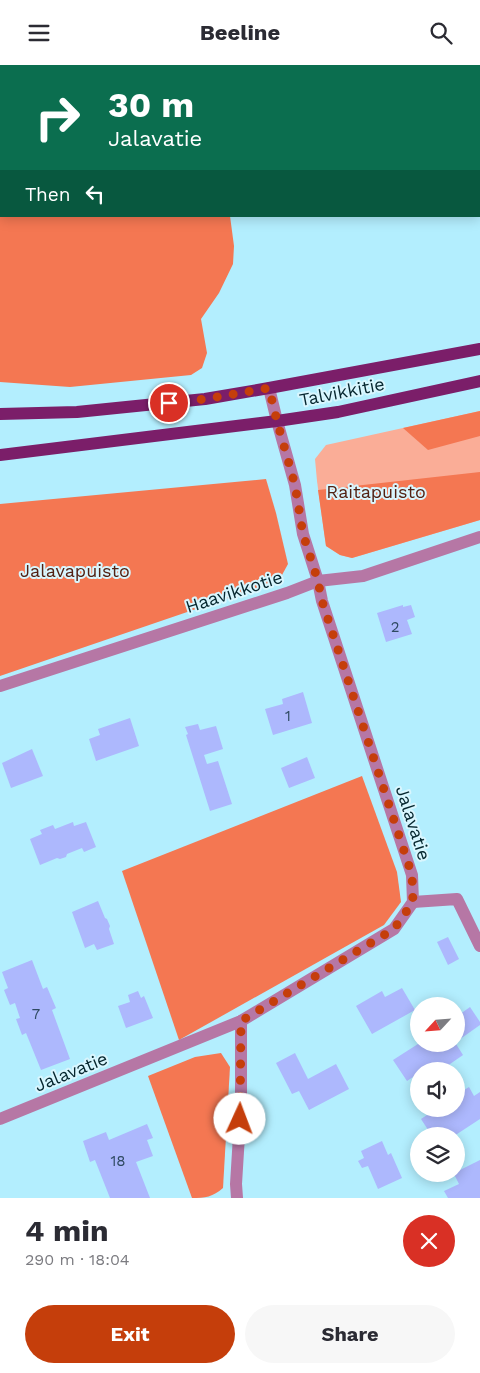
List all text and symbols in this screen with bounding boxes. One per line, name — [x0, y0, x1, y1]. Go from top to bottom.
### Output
icon: menu — [25, 19, 53, 47]
icon: search — [427, 19, 455, 47]
text: Beeline — [200, 20, 280, 45]
text: 30 m — [108, 84, 194, 126]
icon: right — [25, 85, 90, 150]
text: Jalavatie — [108, 126, 202, 151]
icon: left — [81, 180, 109, 208]
text: Then — [25, 183, 71, 206]
street label: Talvikkitie — [297, 373, 386, 410]
pin — [148, 382, 190, 424]
icon: arrive — [155, 389, 183, 417]
park label: Raitapuisto — [326, 481, 426, 502]
park label: Jalavapuisto — [20, 560, 130, 581]
street label: Haavikkotie — [183, 566, 285, 617]
house number: 2 — [391, 618, 399, 636]
house number: 1 — [285, 707, 291, 725]
street label: Jalavatie — [392, 783, 435, 863]
north arrow — [410, 997, 465, 1053]
map controls — [410, 997, 465, 1182]
house number: 7 — [32, 1005, 40, 1023]
street label: Jalavatie — [31, 1047, 111, 1096]
button: sound — [410, 1062, 465, 1117]
position arrow — [213, 1092, 265, 1144]
button: layers — [410, 1127, 465, 1182]
house number: 18 — [110, 1152, 126, 1170]
text: 4 min — [25, 1213, 109, 1248]
button: close — [403, 1215, 455, 1267]
text: 290 m · 18:04 — [25, 1250, 130, 1269]
button: Exit — [25, 1305, 235, 1363]
button: Share — [245, 1305, 455, 1363]

